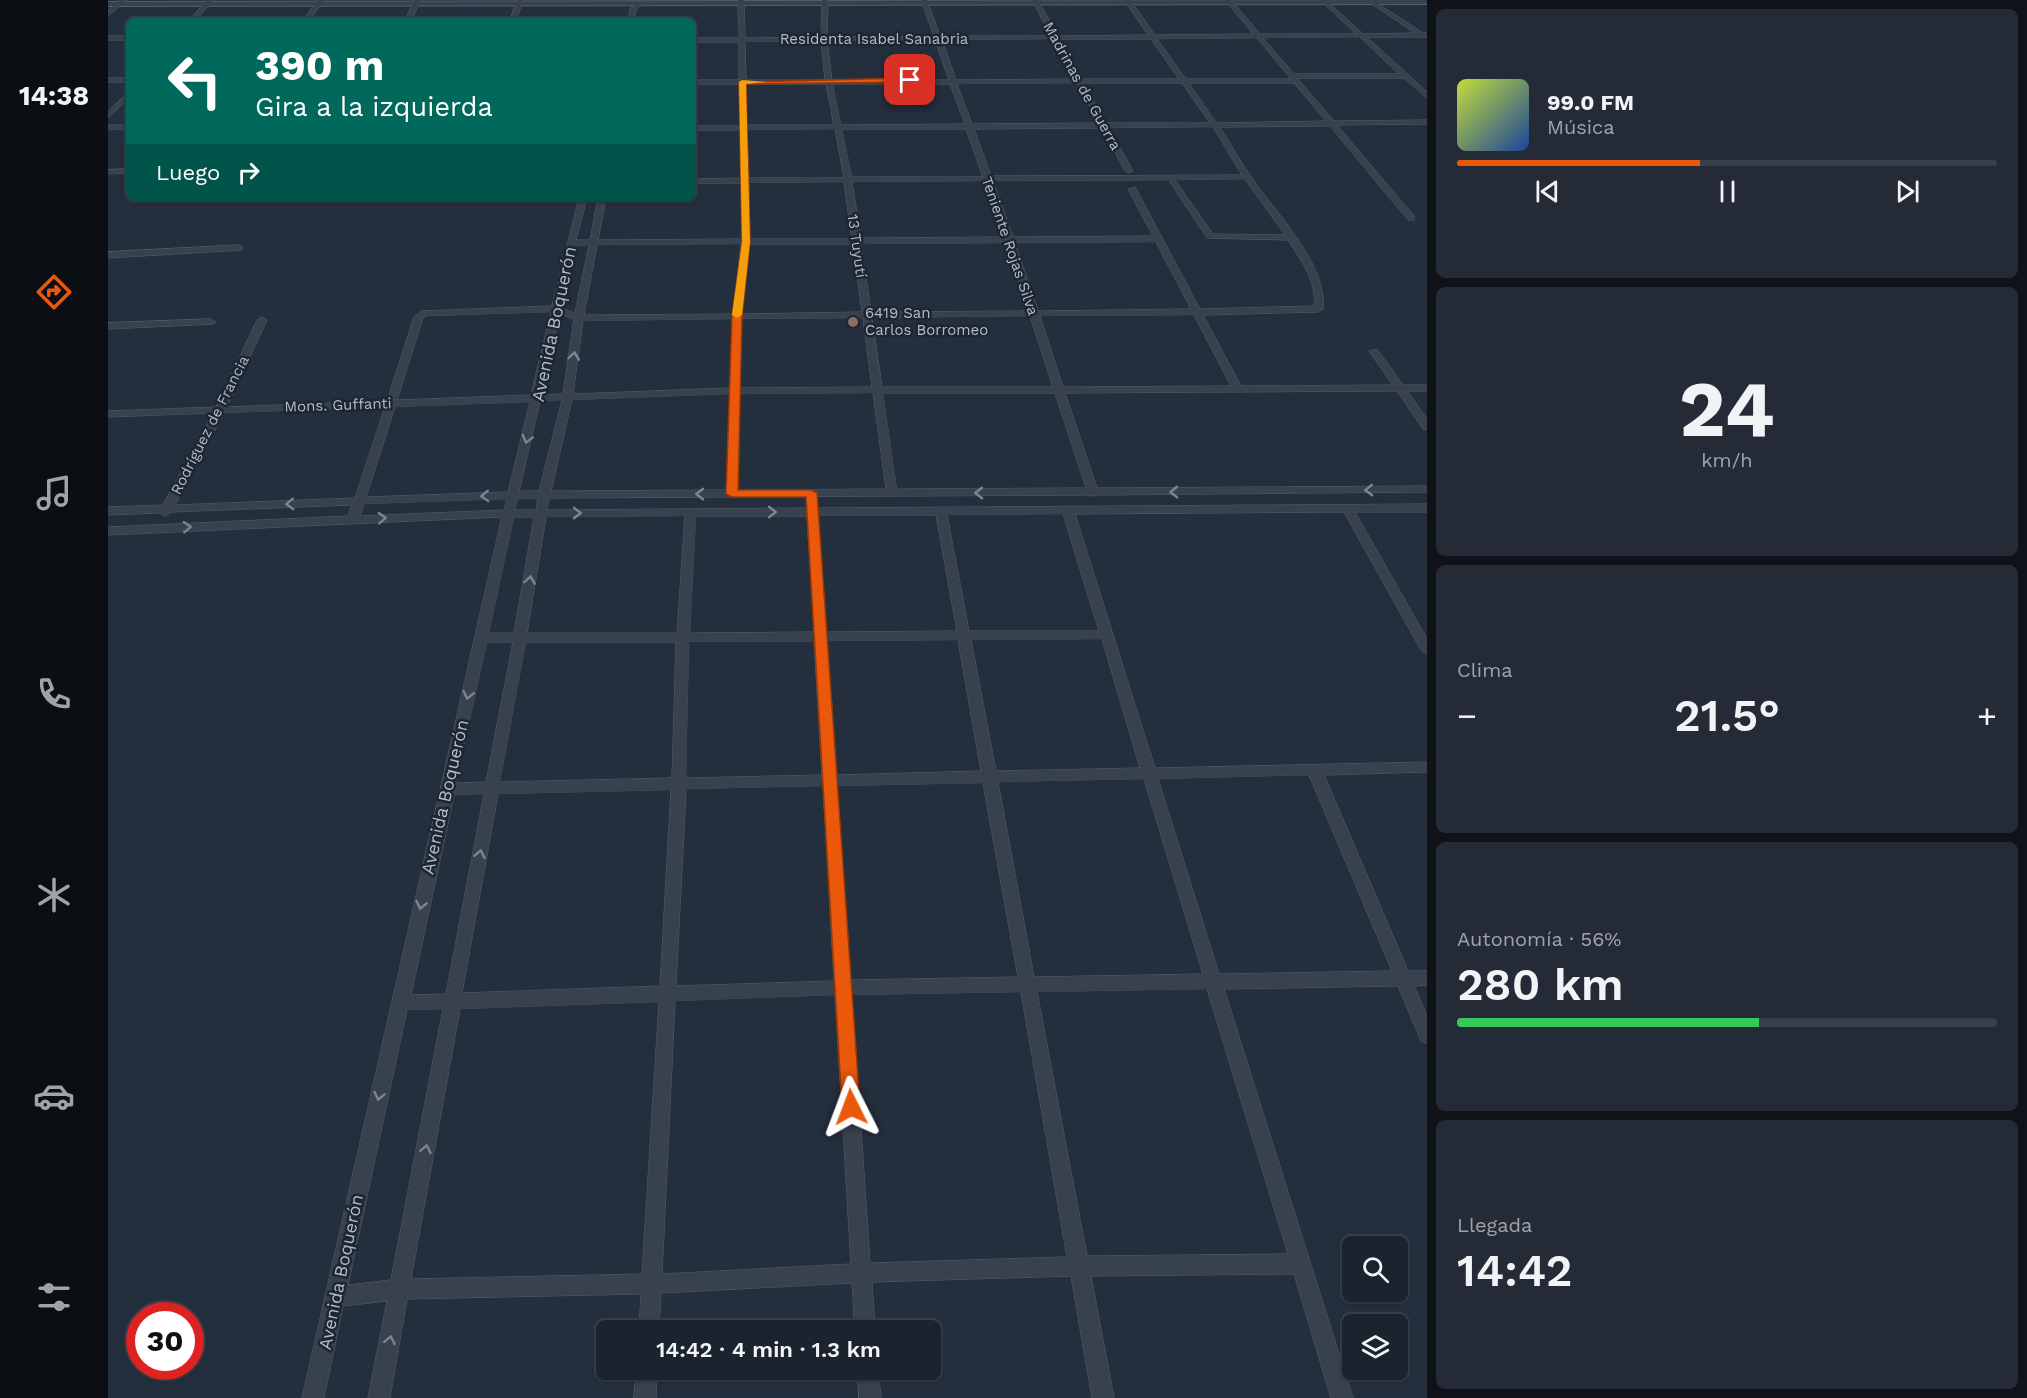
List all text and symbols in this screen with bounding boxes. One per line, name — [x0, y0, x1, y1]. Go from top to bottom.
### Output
street label: Madrinas de Guerra — [1039, 19, 1125, 154]
street label: Residenta Isabel Sanabria — [780, 30, 969, 48]
text: 390 m — [255, 41, 384, 90]
icon: left — [156, 42, 234, 120]
pin — [884, 54, 935, 105]
icon: arrive — [893, 63, 926, 96]
text: 14:38 — [19, 80, 89, 112]
text: 99.0 FM — [1547, 90, 1634, 115]
text: Gira a la izquierda — [255, 91, 493, 123]
text: Música — [1547, 115, 1615, 139]
icon: right — [232, 156, 265, 189]
text: Luego — [156, 160, 220, 185]
street label: Teniente Rojas Silva — [978, 174, 1042, 318]
icon: previous — [1531, 175, 1564, 208]
icon: pause — [1711, 175, 1744, 208]
icon: next — [1891, 175, 1924, 208]
street label: 13 Tuyutí — [844, 213, 870, 279]
street label: Avenida Boquerón — [527, 244, 580, 404]
icon: directions — [33, 271, 75, 313]
place label: 6419 San Carlos Borromeo — [865, 304, 988, 339]
marker: 6419 San Carlos Borromeo — [846, 315, 860, 329]
one-way arrow — [567, 351, 579, 361]
street label: Rodríguez de Francia — [167, 352, 253, 497]
text: 24 — [1679, 363, 1775, 455]
street label: Mons. Guffanti — [284, 394, 392, 416]
one-way arrow — [522, 434, 535, 444]
text: km/h — [1701, 448, 1753, 472]
icon: music — [33, 472, 75, 514]
one-way arrow — [1364, 484, 1373, 496]
one-way arrow — [1169, 486, 1178, 498]
one-way arrow — [974, 487, 983, 499]
one-way arrow — [695, 488, 704, 500]
one-way arrow — [481, 490, 490, 502]
one-way arrow — [286, 497, 295, 510]
one-way arrow — [768, 506, 777, 518]
one-way arrow — [573, 507, 582, 519]
one-way arrow — [378, 512, 387, 525]
one-way arrow — [183, 521, 192, 534]
one-way arrow — [523, 576, 535, 585]
text: Clima — [1457, 658, 1513, 682]
icon: phone — [33, 673, 75, 715]
one-way arrow — [462, 689, 475, 699]
text: 21.5° — [1674, 689, 1780, 742]
text: − — [1457, 696, 1477, 735]
text: + — [1977, 696, 1997, 735]
street label: Avenida Boquerón — [416, 717, 473, 876]
one-way arrow — [473, 849, 486, 859]
icon: climate — [33, 874, 75, 916]
one-way arrow — [415, 900, 428, 910]
text: Autonomía · 56% — [1457, 927, 1621, 951]
text: 280 km — [1457, 958, 1624, 1011]
icon: car — [33, 1075, 75, 1117]
position arrow — [819, 1075, 883, 1139]
one-way arrow — [373, 1091, 386, 1101]
one-way arrow — [419, 1144, 432, 1154]
street label: Avenida Boquerón — [314, 1192, 367, 1352]
text: Llegada — [1457, 1213, 1532, 1237]
map controls — [1342, 1236, 1408, 1380]
button: search — [1342, 1236, 1408, 1302]
text: 14:42 — [1457, 1244, 1572, 1297]
icon: filters — [33, 1276, 75, 1318]
speed limit sign: 30 — [126, 1302, 204, 1380]
button: layers — [1342, 1314, 1408, 1380]
one-way arrow — [383, 1336, 396, 1346]
text: 14:42 · 4 min · 1.3 km — [656, 1337, 881, 1362]

